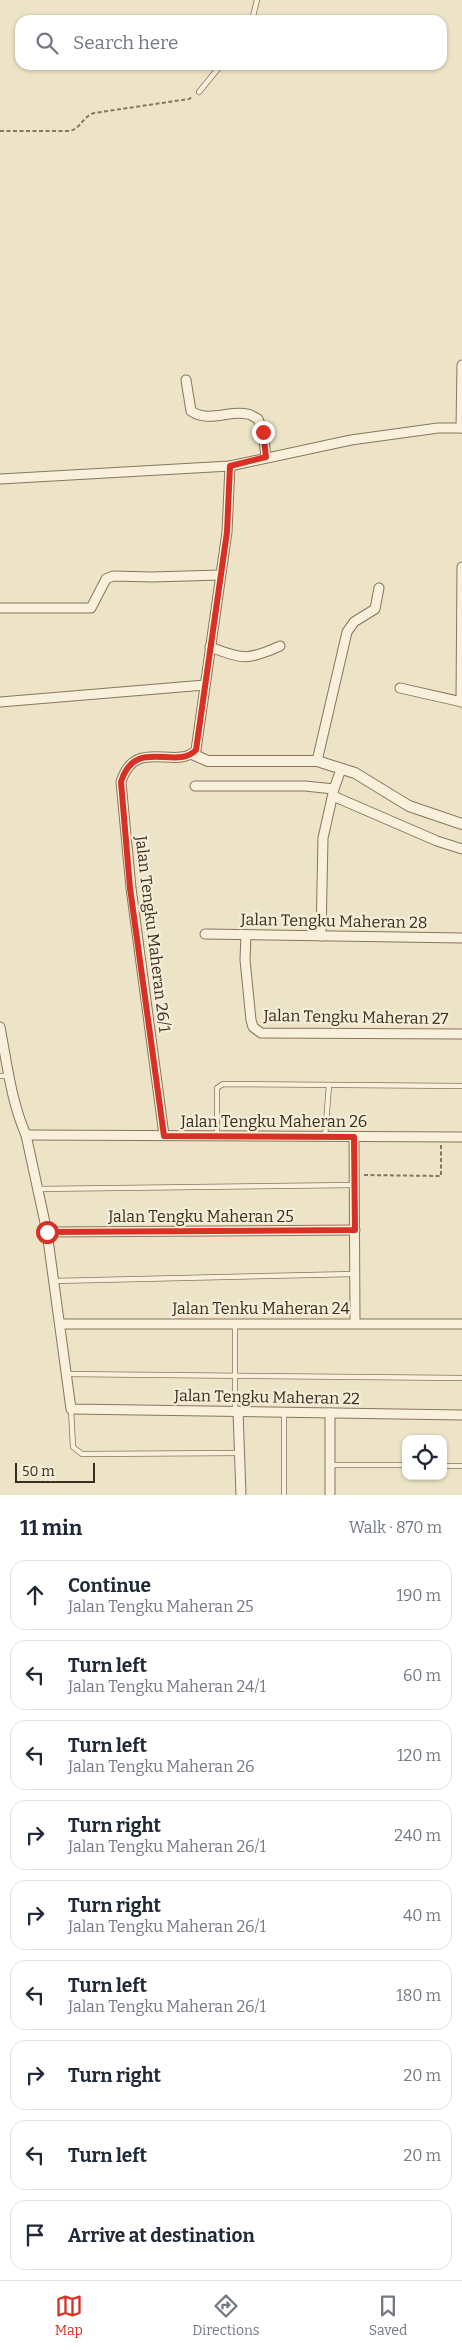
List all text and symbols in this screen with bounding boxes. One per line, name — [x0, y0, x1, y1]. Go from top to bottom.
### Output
search box — [15, 15, 447, 70]
icon: search — [33, 29, 61, 57]
text: Search here — [73, 31, 178, 54]
route end — [252, 421, 275, 444]
street label: Jalan Tengku Maheran 26/1 — [131, 834, 175, 1034]
street label: Jalan Tengku Maheran 28 — [239, 910, 428, 932]
street label: Jalan Tengku Maheran 27 — [262, 1006, 449, 1028]
street label: Jalan Tengku Maheran 26 — [180, 1112, 367, 1131]
street label: Jalan Tengku Maheran 25 — [107, 1207, 294, 1226]
route start — [36, 1221, 59, 1244]
street label: Jalan Tenku Maheran 24 — [171, 1299, 351, 1318]
street label: Jalan Tengku Maheran 22 — [173, 1386, 360, 1408]
map controls — [402, 1435, 447, 1480]
button: locate — [402, 1435, 447, 1480]
scale bar — [15, 1460, 95, 1483]
text: 50 m — [22, 1463, 55, 1480]
text: 11 min — [20, 1515, 82, 1541]
text: Walk · 870 m — [349, 1518, 442, 1537]
text: Continue — [68, 1574, 151, 1597]
icon: ahead — [21, 1581, 49, 1609]
text: 190 m — [396, 1586, 441, 1605]
text: Jalan Tengku Maheran 25 — [68, 1597, 254, 1616]
text: Turn left — [68, 1654, 147, 1677]
icon: left — [21, 1661, 49, 1689]
text: 60 m — [403, 1666, 441, 1685]
text: Jalan Tengku Maheran 24/1 — [68, 1677, 266, 1696]
text: Turn left — [68, 1734, 147, 1757]
icon: left — [21, 1741, 49, 1769]
text: 120 m — [397, 1746, 441, 1765]
text: Jalan Tengku Maheran 26 — [68, 1757, 255, 1776]
text: Turn right — [68, 1814, 161, 1837]
icon: right — [21, 1821, 49, 1849]
text: 240 m — [394, 1826, 441, 1845]
text: Jalan Tengku Maheran 26/1 — [68, 1837, 266, 1856]
text: Turn right — [68, 1894, 161, 1917]
icon: right — [21, 1901, 49, 1929]
text: 40 m — [403, 1906, 441, 1925]
text: Jalan Tengku Maheran 26/1 — [68, 1917, 266, 1936]
text: Turn left — [68, 1974, 147, 1997]
icon: left — [21, 1981, 49, 2009]
text: 180 m — [396, 1986, 441, 2005]
text: Jalan Tengku Maheran 26/1 — [68, 1997, 266, 2016]
icon: right — [21, 2061, 49, 2089]
text: Turn right — [68, 2064, 161, 2087]
text: 20 m — [404, 2066, 441, 2085]
icon: left — [21, 2141, 49, 2169]
text: Turn left — [68, 2144, 147, 2167]
text: 20 m — [404, 2146, 441, 2165]
icon: arrive — [21, 2221, 49, 2249]
text: Arrive at destination — [68, 2224, 255, 2247]
tab: Map — [55, 2292, 83, 2339]
tab: Directions — [192, 2292, 260, 2339]
tab: Saved — [369, 2292, 407, 2339]

